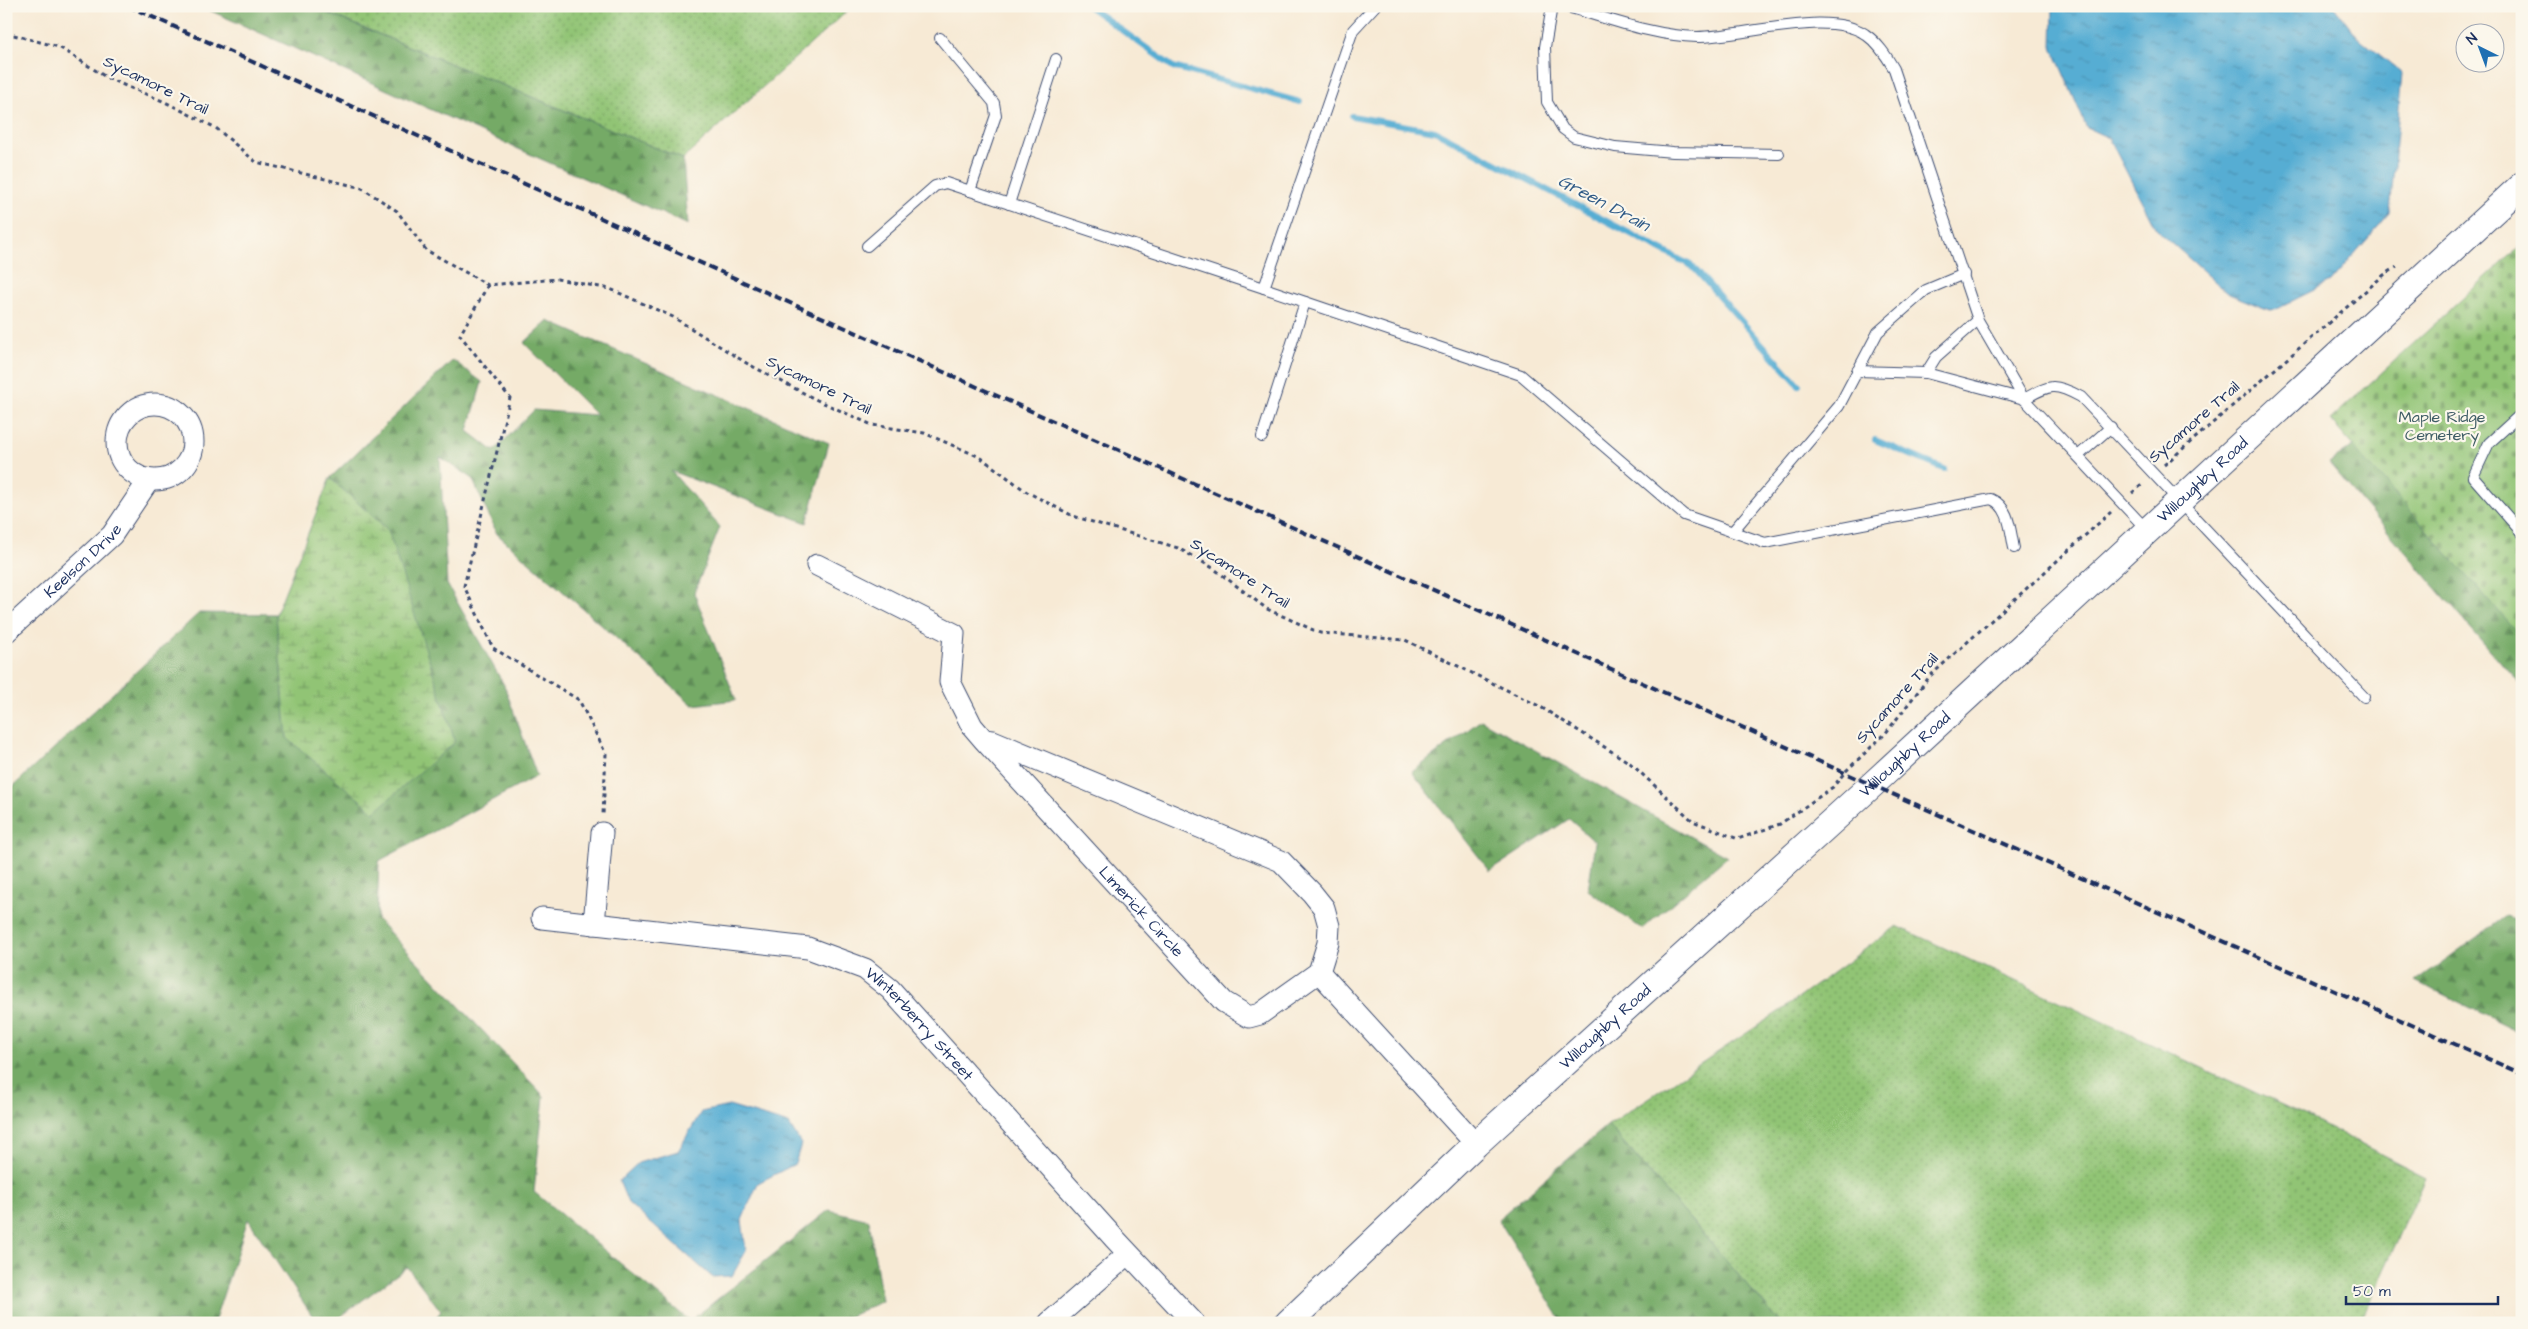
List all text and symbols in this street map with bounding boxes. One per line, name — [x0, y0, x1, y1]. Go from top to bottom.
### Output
north arrow — [2456, 22, 2506, 72]
text: N — [2462, 29, 2482, 49]
street label: Sycamore Trail — [99, 50, 212, 121]
water label: Green Drain — [1554, 168, 1656, 239]
street label: Sycamore Trail — [762, 350, 875, 421]
street label: Sycamore Trail — [2144, 376, 2245, 469]
park label: Maple Ridge Cemetery — [2399, 406, 2486, 447]
street label: Willoughby Road — [2152, 432, 2253, 527]
street label: Keelson Drive — [39, 519, 128, 603]
street label: Sycamore Trail — [1185, 533, 1294, 614]
street label: Sycamore Trail — [1851, 648, 1944, 749]
street label: Willoughby Road — [1855, 707, 1955, 802]
street label: Limerick Circle — [1094, 861, 1189, 962]
street label: Winterberry Street — [860, 962, 979, 1086]
street label: Willoughby Road — [1555, 979, 1656, 1074]
scale bar — [2346, 1274, 2498, 1306]
text: 50 m — [2353, 1281, 2391, 1302]

